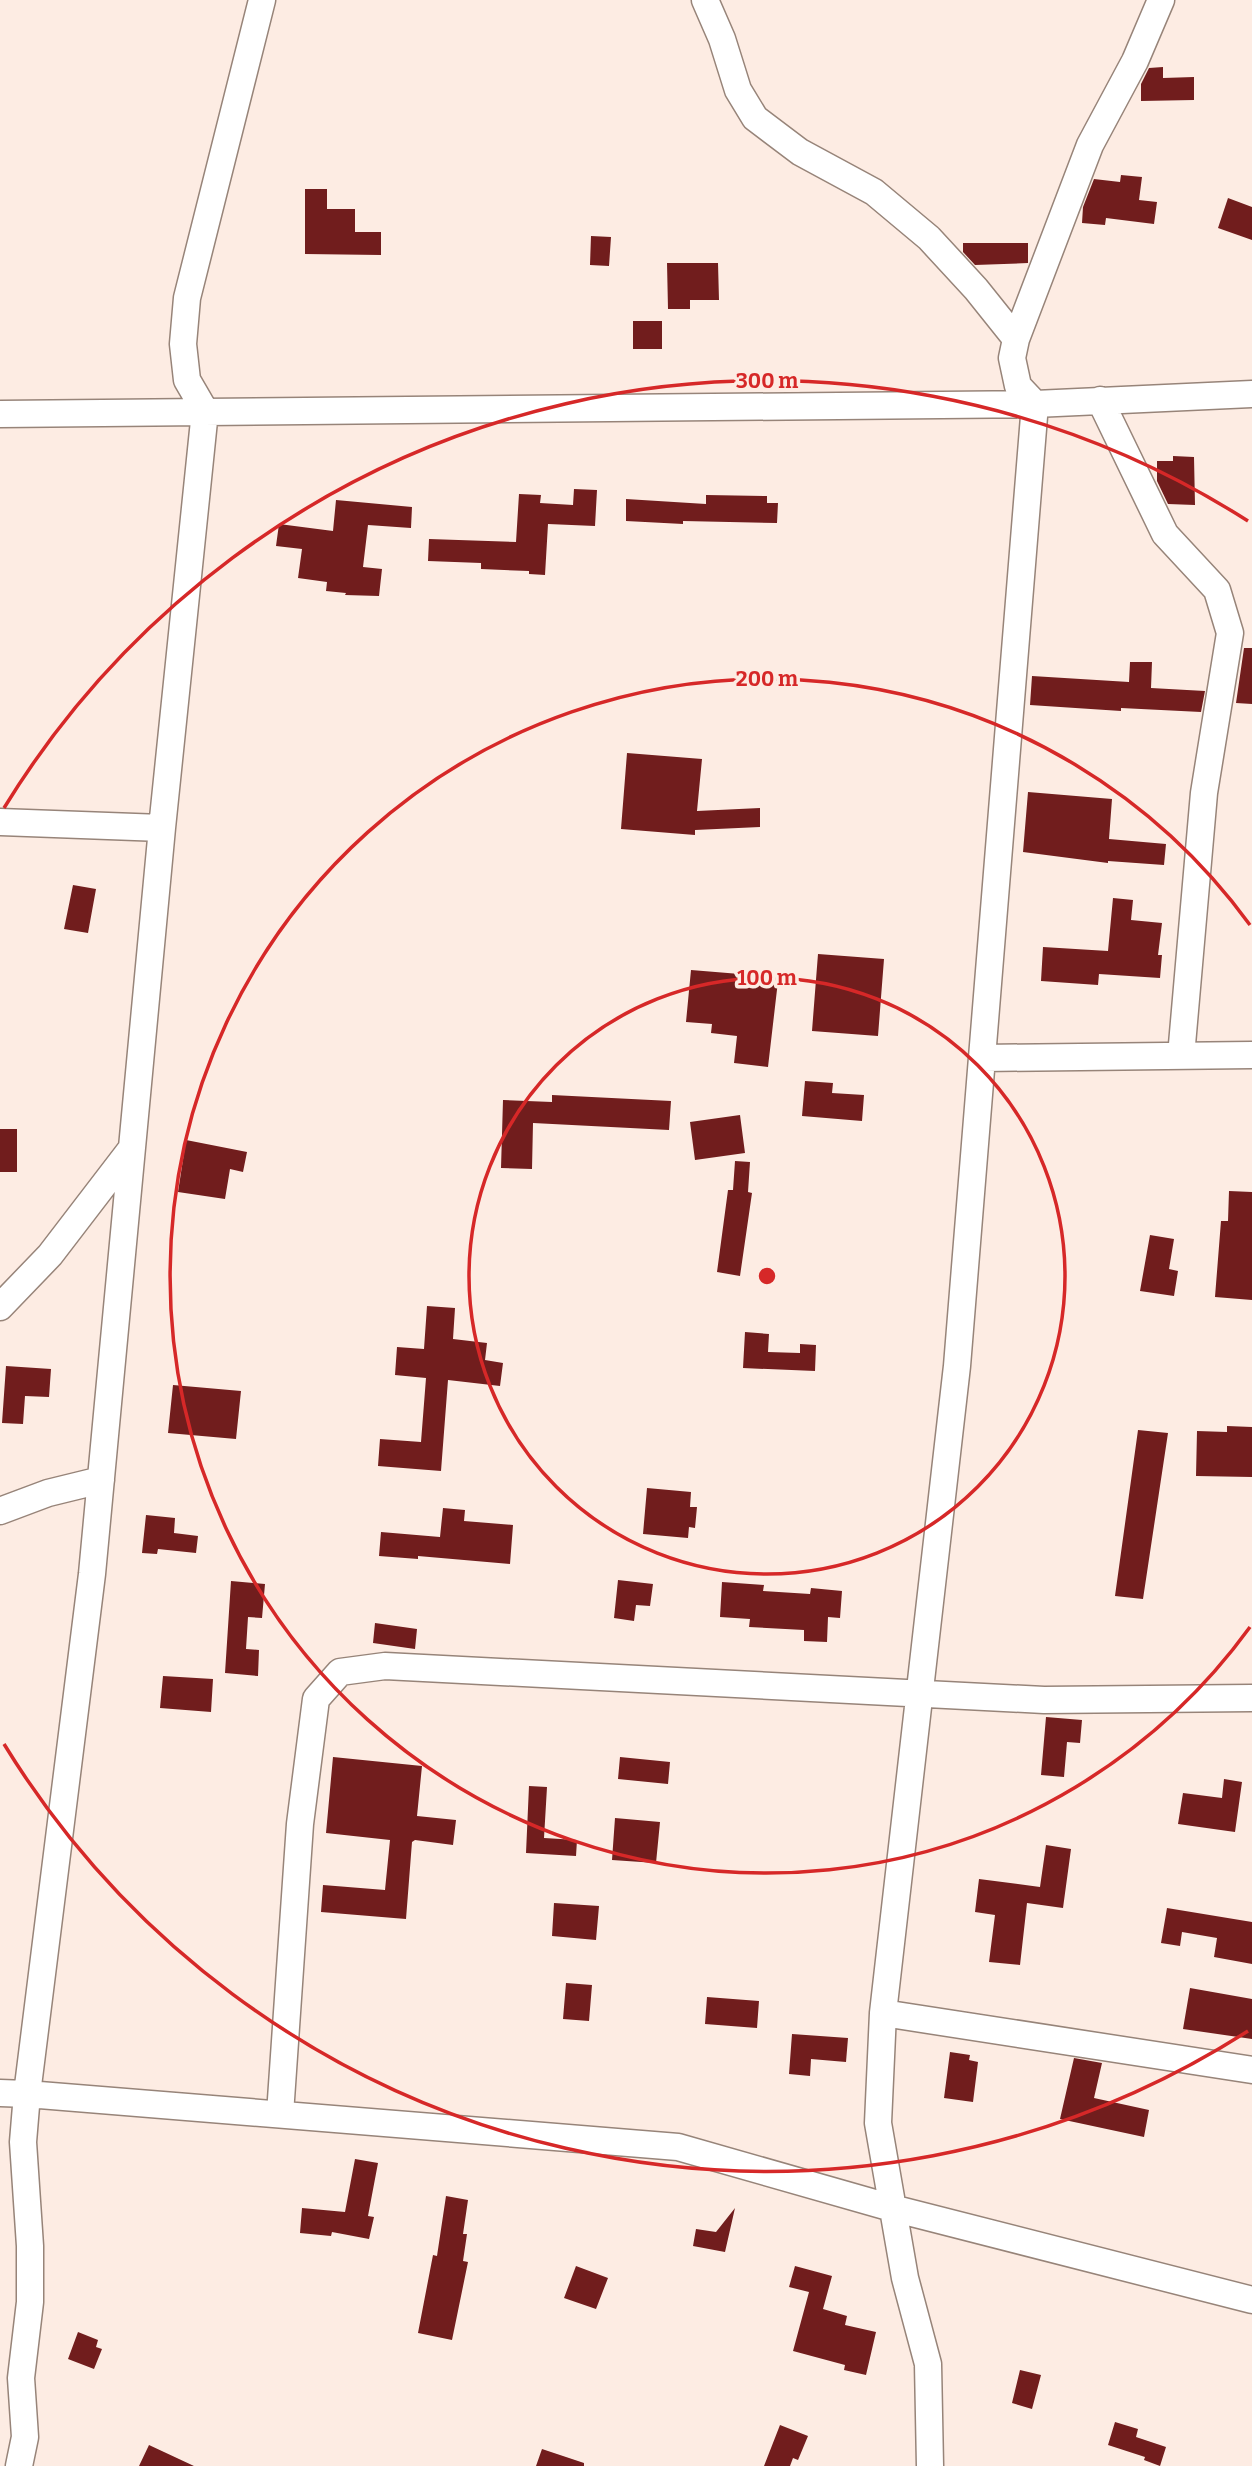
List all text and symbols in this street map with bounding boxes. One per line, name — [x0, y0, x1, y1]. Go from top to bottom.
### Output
text: 300 m — [736, 368, 798, 394]
text: 200 m — [736, 666, 798, 692]
text: 100 m — [737, 965, 797, 991]
centre of rings — [755, 1264, 779, 1288]

